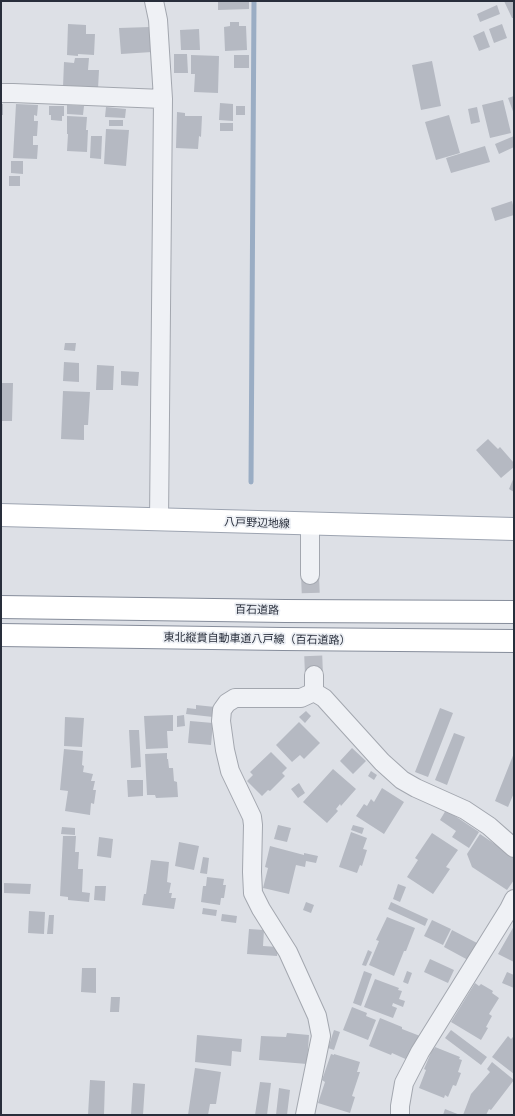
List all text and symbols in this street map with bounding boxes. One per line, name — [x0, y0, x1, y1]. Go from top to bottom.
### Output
street label: 八戸野辺地線 — [224, 515, 290, 531]
street label: 百石道路 — [235, 603, 279, 617]
street label: 東北縦貫自動車道八戸線（百石道路） — [163, 631, 351, 647]

